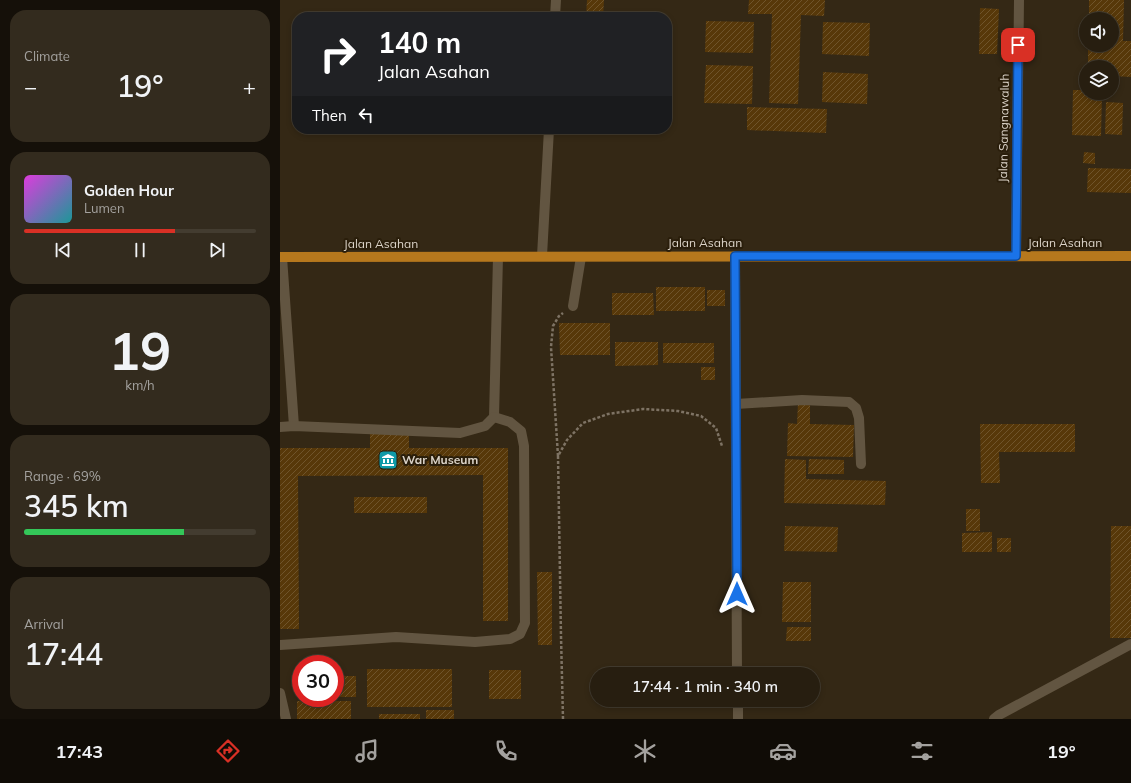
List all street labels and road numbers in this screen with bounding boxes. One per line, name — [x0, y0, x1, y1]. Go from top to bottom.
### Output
street label: Jalan Sangnawaluh — [995, 73, 1012, 183]
street label: Jalan Asahan — [668, 235, 742, 250]
street label: Jalan Asahan — [1028, 235, 1102, 250]
street label: Jalan Asahan — [344, 236, 418, 251]

